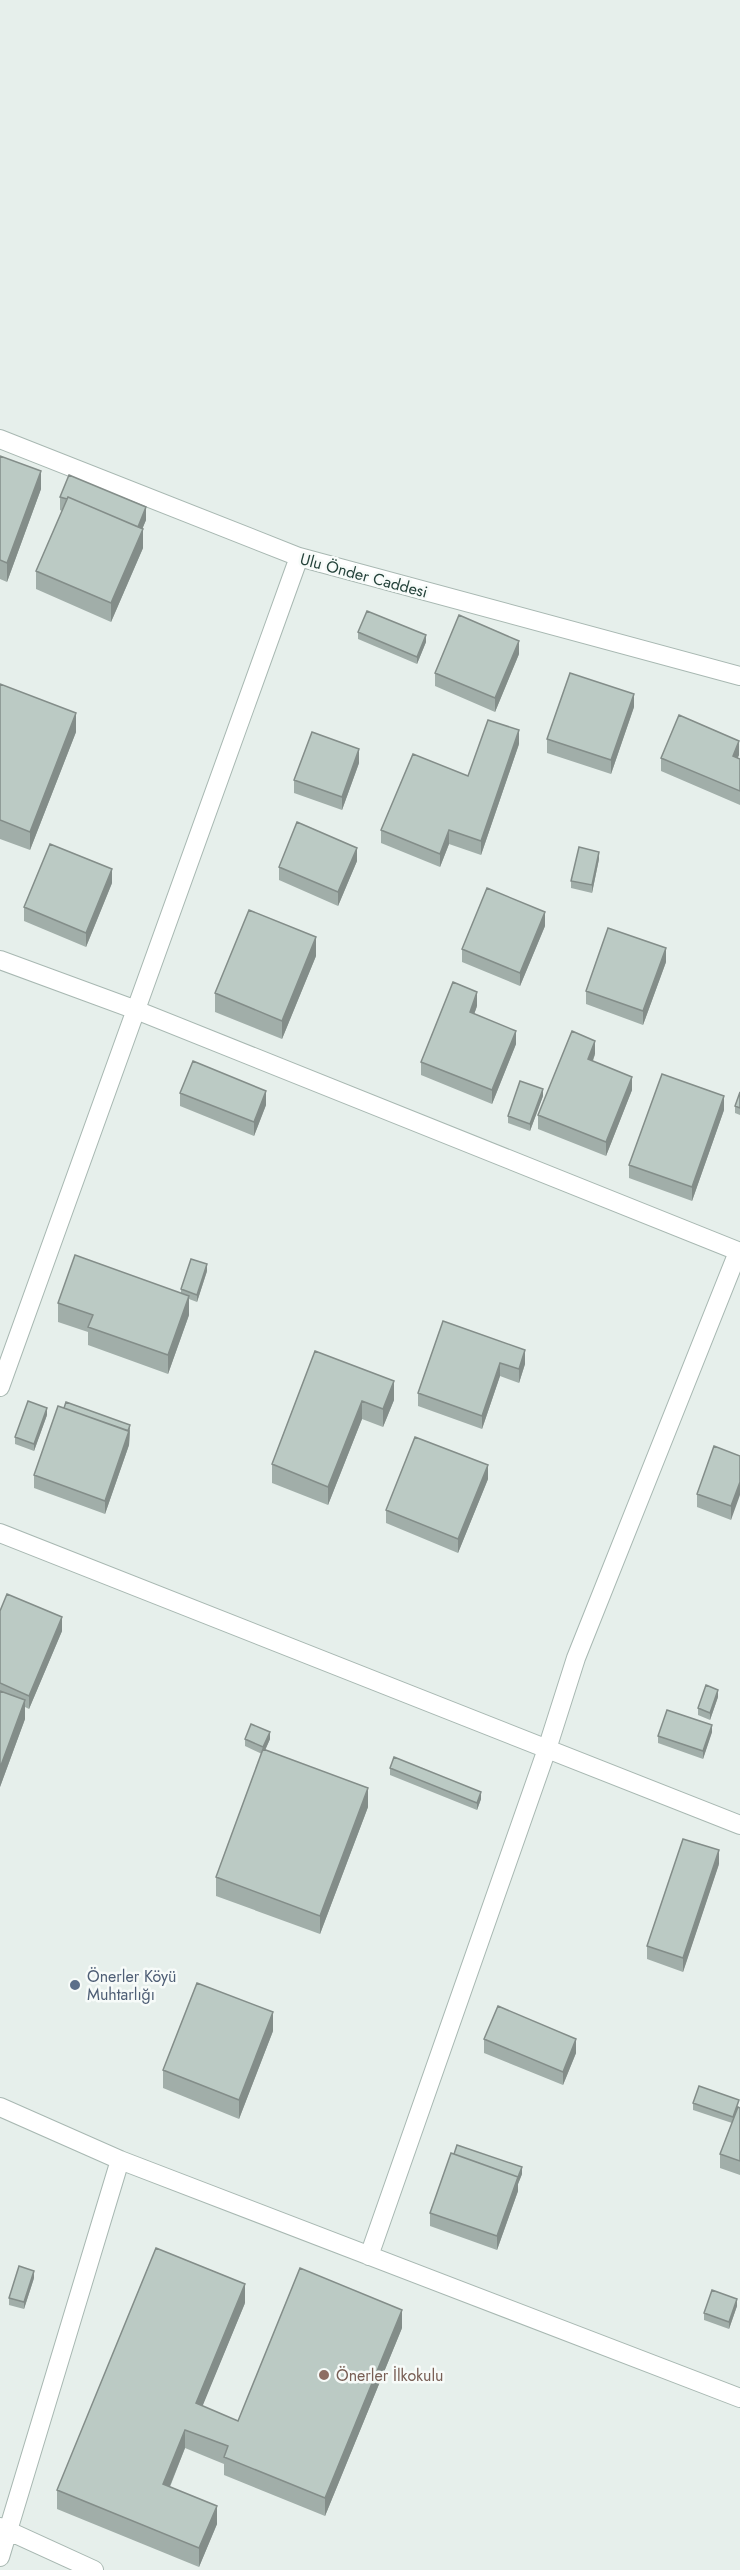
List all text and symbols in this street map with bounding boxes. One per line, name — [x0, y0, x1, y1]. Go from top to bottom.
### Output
street label: Ulu Önder Caddesi — [297, 547, 430, 604]
place label: Önerler Köyü Muhtarlığı — [87, 1965, 176, 2006]
marker: Önerler Köyü Muhtarlığı — [68, 1978, 82, 1992]
place label: Önerler İlkokulu — [336, 2364, 443, 2387]
marker: Önerler İlkokulu — [317, 2368, 331, 2382]

